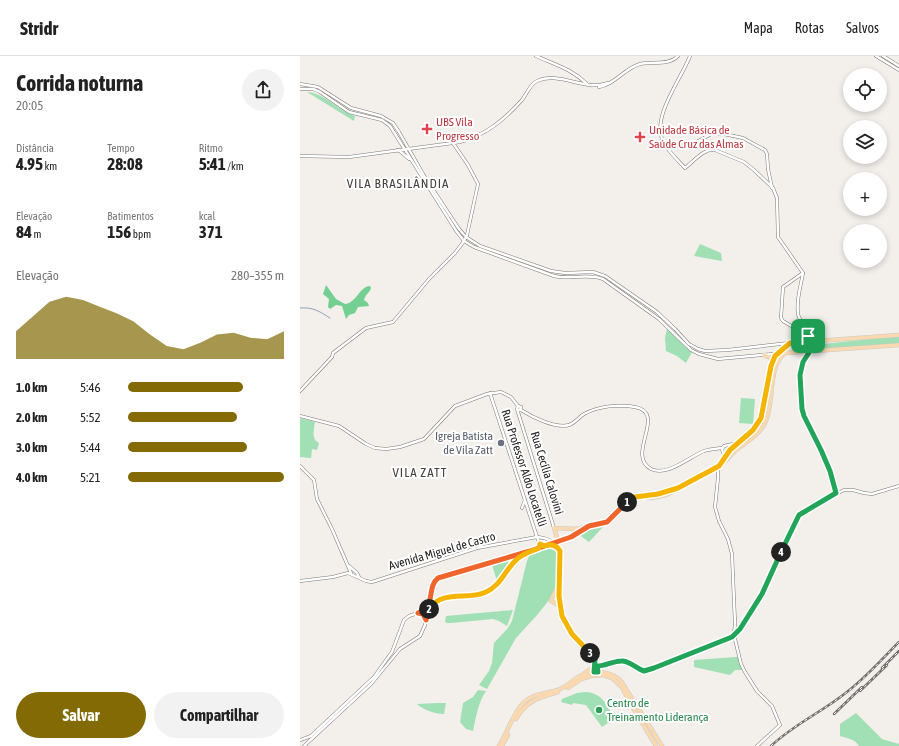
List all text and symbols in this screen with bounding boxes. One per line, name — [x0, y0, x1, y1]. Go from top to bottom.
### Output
text: Stridr — [20, 17, 58, 39]
text: Mapa — [744, 20, 773, 36]
text: Rotas — [795, 20, 824, 36]
text: Salvos — [846, 20, 879, 36]
map controls — [843, 68, 887, 268]
button: locate — [843, 68, 887, 112]
button: share — [242, 69, 284, 111]
text: Corrida noturna — [16, 70, 143, 96]
text: 20:05 — [16, 98, 43, 113]
place label: UBS Vila Progresso — [436, 115, 480, 143]
button: layers — [843, 120, 887, 164]
marker: UBS Vila Progresso — [421, 123, 433, 135]
place label: Unidade Básica de Saúde Cruz das Almas — [649, 123, 744, 151]
marker: Unidade Básica de Saúde Cruz das Almas — [634, 131, 646, 143]
text: Distância — [16, 142, 54, 154]
text: Tempo — [107, 142, 135, 154]
text: Ritmo — [199, 142, 223, 154]
text: 4.95 — [16, 154, 43, 174]
text: 28:08 — [107, 154, 143, 174]
text: 5:41 — [199, 154, 226, 174]
text: km — [43, 160, 57, 172]
text: /km — [226, 160, 244, 172]
button: + — [843, 172, 887, 216]
district label: VILA BRASILÂNDIA — [347, 176, 449, 191]
text: Elevação — [16, 210, 52, 222]
text: Batimentos — [107, 210, 154, 222]
text: kcal — [199, 210, 215, 222]
text: 84 — [16, 222, 32, 242]
text: 156 — [107, 222, 131, 242]
text: 371 — [199, 222, 223, 242]
button: − — [843, 224, 887, 268]
text: m — [32, 228, 41, 240]
text: bpm — [131, 228, 151, 240]
text: Elevação — [16, 268, 59, 283]
text: 280–355 m — [231, 268, 284, 283]
pin — [791, 319, 825, 353]
icon: arrive — [797, 325, 819, 347]
text: 1.0 km — [16, 380, 47, 395]
text: 5:46 — [80, 380, 101, 395]
street label: Rua Professor Aldo Locatelli — [498, 408, 550, 528]
text: 2.0 km — [16, 410, 47, 425]
text: 5:52 — [80, 410, 101, 425]
place label: Igreja Batista de Vila Zatt — [435, 429, 494, 457]
street label: Rua Cecília Calovini — [528, 430, 566, 516]
marker: Igreja Batista de Vila Zatt — [496, 438, 506, 448]
text: 3.0 km — [16, 440, 47, 455]
text: 5:44 — [80, 440, 101, 455]
district label: VILA ZATT — [393, 465, 447, 480]
text: 4.0 km — [16, 470, 47, 485]
text: 5:21 — [80, 470, 101, 485]
pin: 1 — [617, 492, 637, 512]
text: 1 — [624, 496, 630, 508]
street label: Avenida Miguel de Castro — [387, 529, 497, 573]
pin: 4 — [771, 542, 791, 562]
text: 4 — [778, 546, 784, 558]
pin: 2 — [419, 599, 439, 619]
text: 2 — [426, 603, 432, 615]
pin: 3 — [580, 643, 600, 663]
text: 3 — [587, 647, 593, 659]
button: Salvar — [16, 692, 146, 738]
button: Compartilhar — [154, 692, 284, 738]
place label: Centro de Treinamento Liderança — [607, 696, 709, 724]
marker: Centro de Treinamento Liderança — [594, 705, 604, 715]

